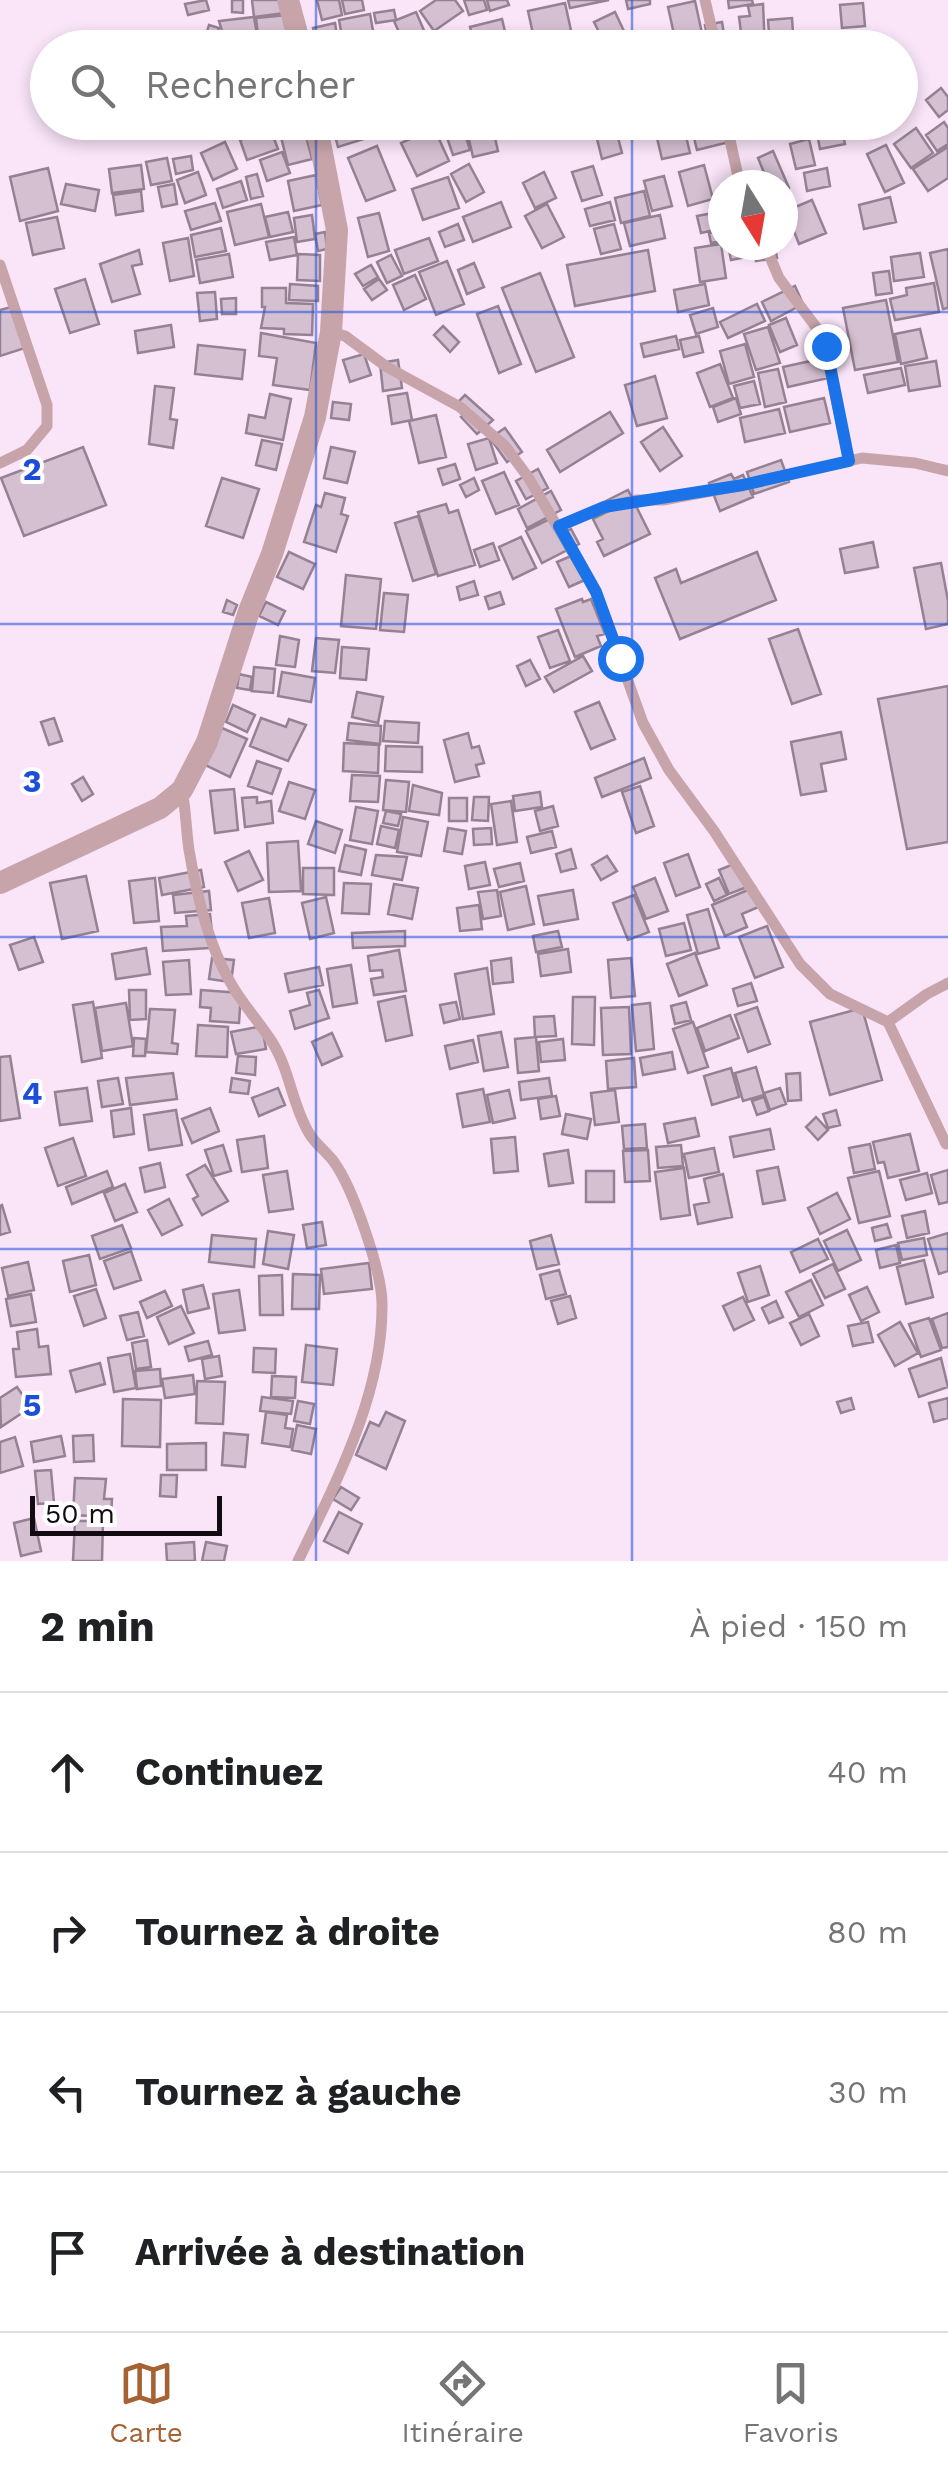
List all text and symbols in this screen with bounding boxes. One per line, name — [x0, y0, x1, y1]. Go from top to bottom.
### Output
search box — [30, 30, 918, 140]
icon: search — [65, 58, 120, 113]
text: Rechercher — [145, 63, 355, 107]
north arrow — [708, 170, 798, 260]
route end — [804, 324, 850, 370]
text: 2 — [22, 450, 42, 488]
route start — [598, 636, 644, 682]
text: 3 — [23, 762, 41, 800]
text: 4 — [22, 1074, 42, 1112]
text: 5 — [23, 1386, 41, 1424]
scale bar — [30, 1491, 222, 1536]
text: 50 m — [45, 1497, 115, 1530]
text: 2 min — [40, 1602, 155, 1651]
text: À pied · 150 m — [689, 1607, 908, 1645]
icon: ahead — [40, 1745, 95, 1800]
text: Continuez — [135, 1750, 323, 1794]
text: 40 m — [827, 1753, 908, 1791]
icon: right — [40, 1905, 95, 1960]
text: Tournez à droite — [135, 1910, 440, 1954]
text: 80 m — [827, 1913, 908, 1951]
icon: left — [40, 2065, 95, 2120]
text: Tournez à gauche — [135, 2070, 461, 2114]
text: 30 m — [828, 2073, 908, 2111]
icon: arrive — [40, 2225, 95, 2280]
text: Arrivée à destination — [135, 2230, 525, 2274]
tab: Carte — [109, 2356, 183, 2449]
tab: Itinéraire — [402, 2356, 524, 2449]
tab: Favoris — [743, 2356, 839, 2449]

